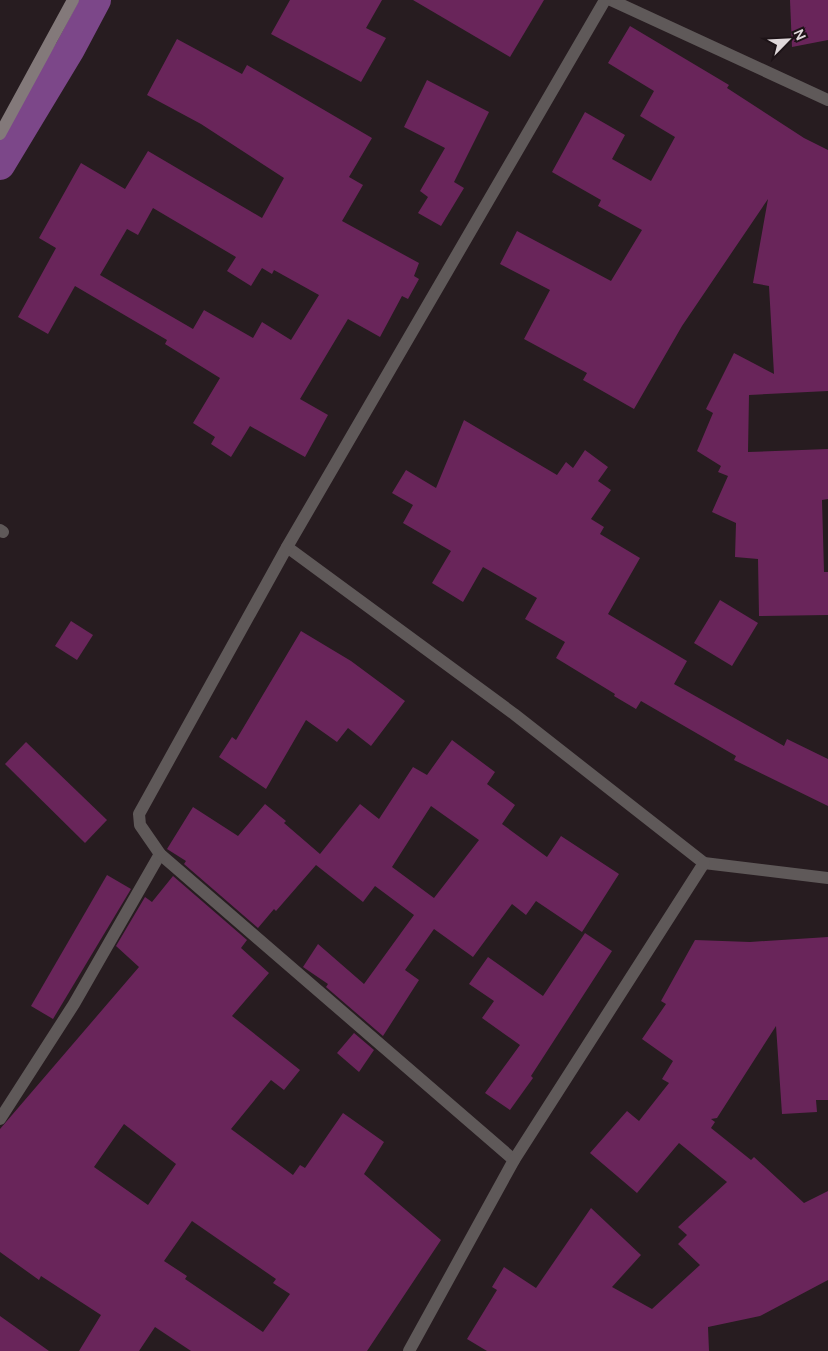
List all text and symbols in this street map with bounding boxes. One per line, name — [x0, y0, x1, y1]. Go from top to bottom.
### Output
north arrow — [763, 15, 813, 65]
text: N — [790, 26, 810, 43]

